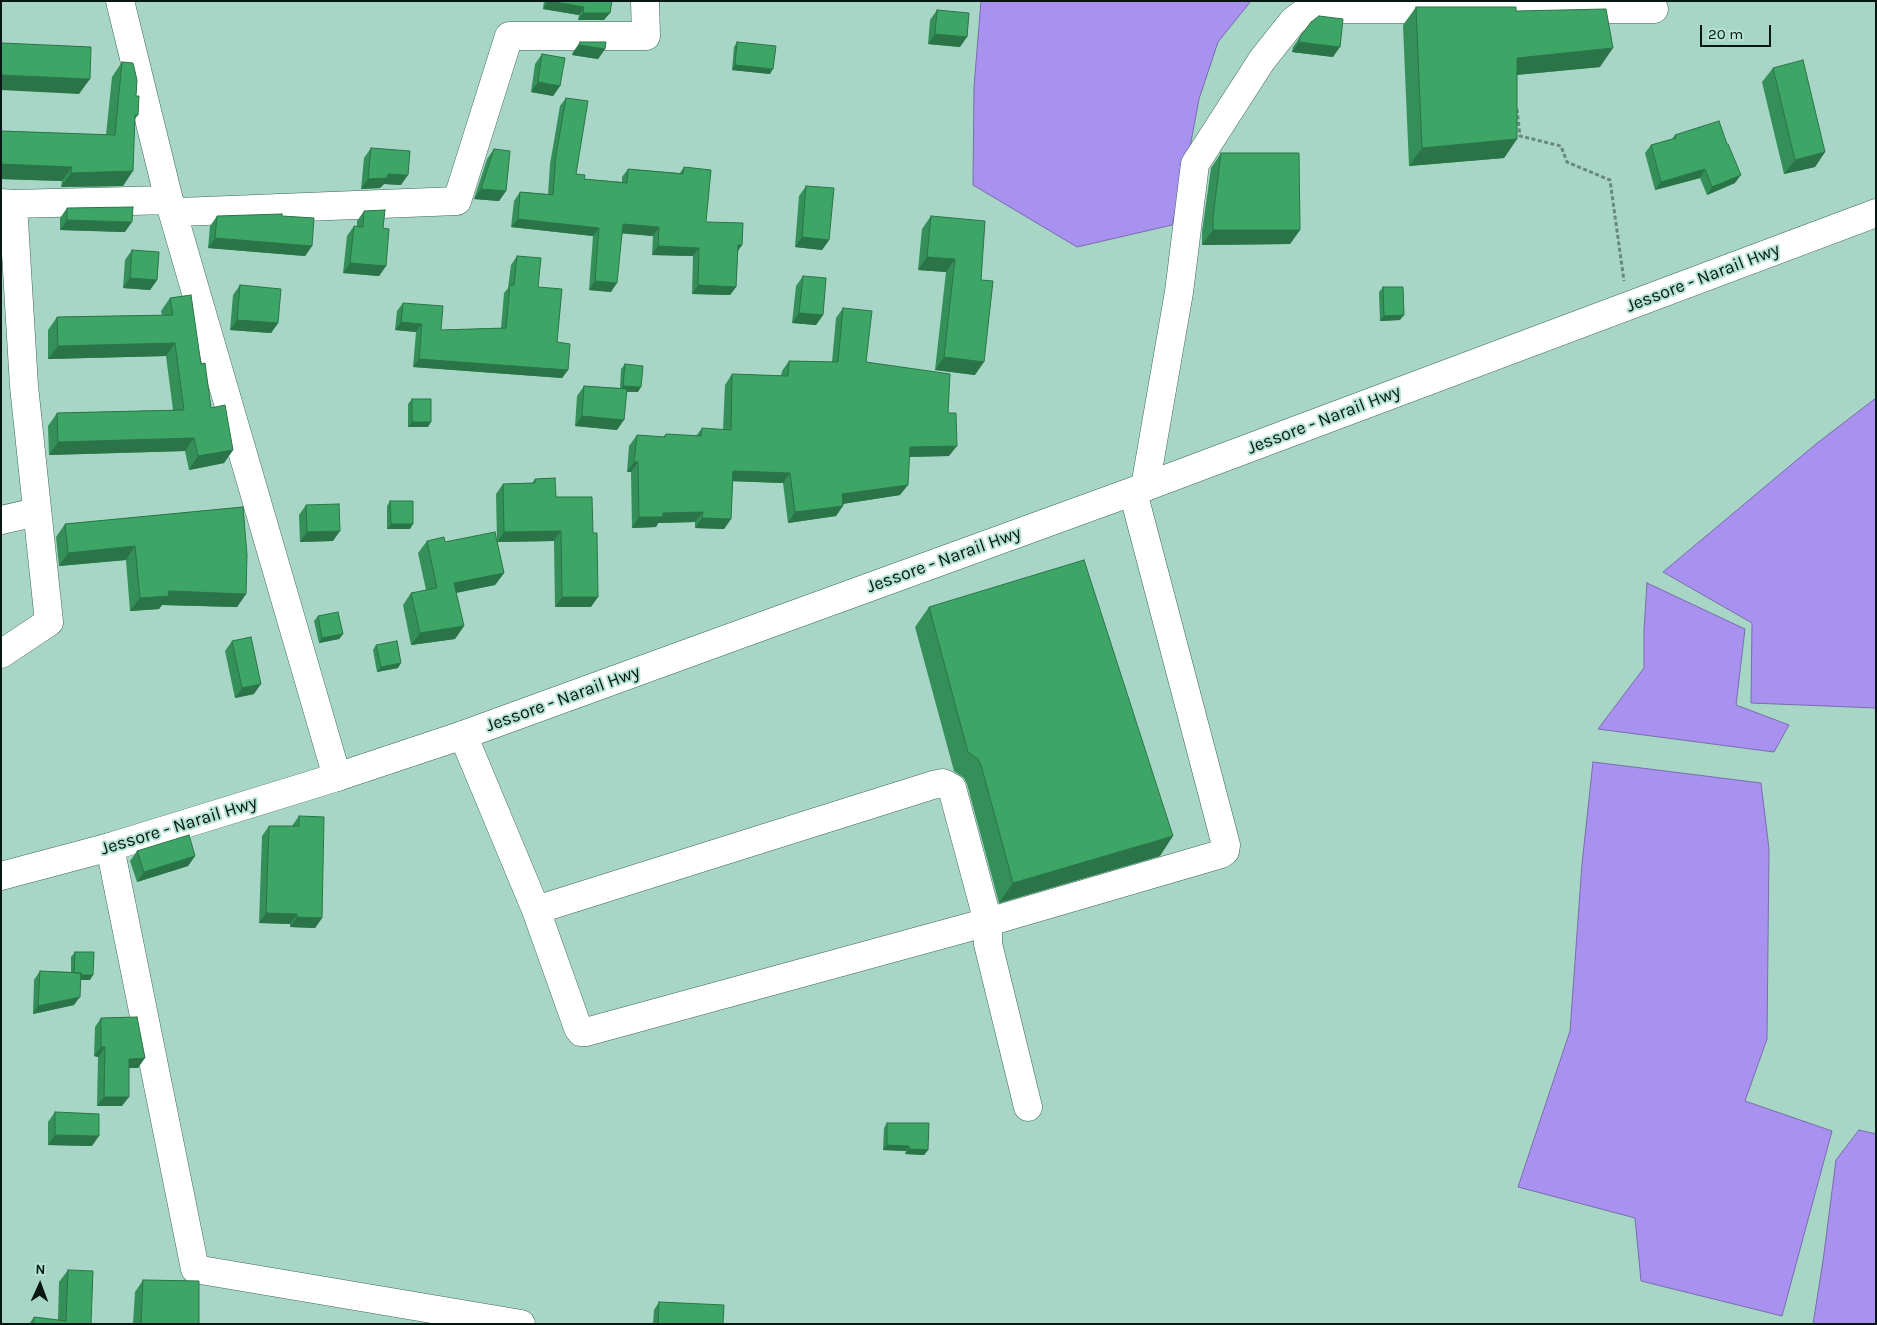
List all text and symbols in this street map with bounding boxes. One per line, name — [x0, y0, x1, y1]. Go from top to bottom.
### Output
scale bar — [1702, 15, 1773, 47]
text: 20 m — [1708, 25, 1743, 43]
street label: Jessore - Narail Hwy — [1623, 239, 1783, 317]
street label: Jessore - Narail Hwy — [1244, 381, 1404, 459]
street label: Jessore - Narail Hwy — [864, 522, 1024, 598]
street label: Jessore - Narail Hwy — [483, 661, 643, 737]
street label: Jessore - Narail Hwy — [98, 792, 260, 860]
north arrow — [15, 1260, 65, 1310]
text: N — [35, 1261, 46, 1278]

